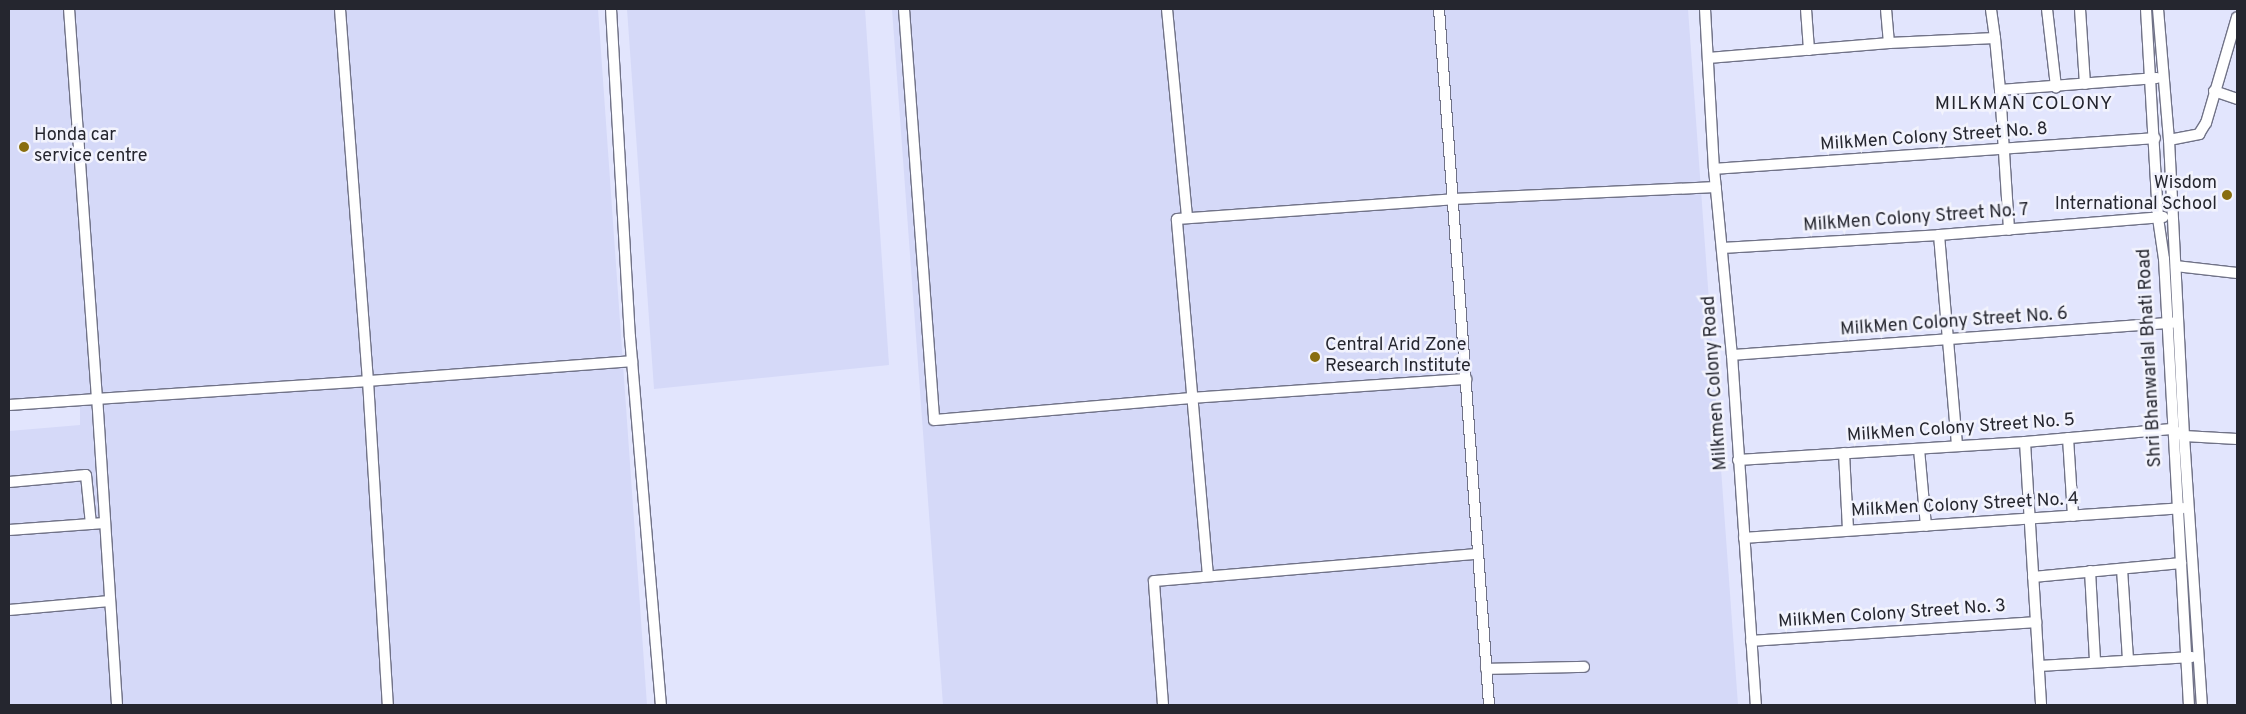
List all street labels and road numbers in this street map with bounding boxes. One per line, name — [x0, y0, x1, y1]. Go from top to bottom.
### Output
street label: MilkMen Colony Street No. 8 — [1819, 119, 2049, 157]
street label: MilkMen Colony Street No. 7 — [1802, 200, 2030, 238]
street label: Shri Bhanwarlal Bhati Road — [2134, 248, 2168, 468]
street label: Milkmen Colony Road — [1699, 295, 1733, 471]
street label: MilkMen Colony Street No. 6 — [1840, 304, 2068, 342]
street label: MilkMen Colony Street No. 5 — [1846, 410, 2076, 448]
street label: MilkMen Colony Street No. 4 — [1850, 489, 2080, 523]
street label: MilkMen Colony Street No. 3 — [1778, 596, 2006, 634]

